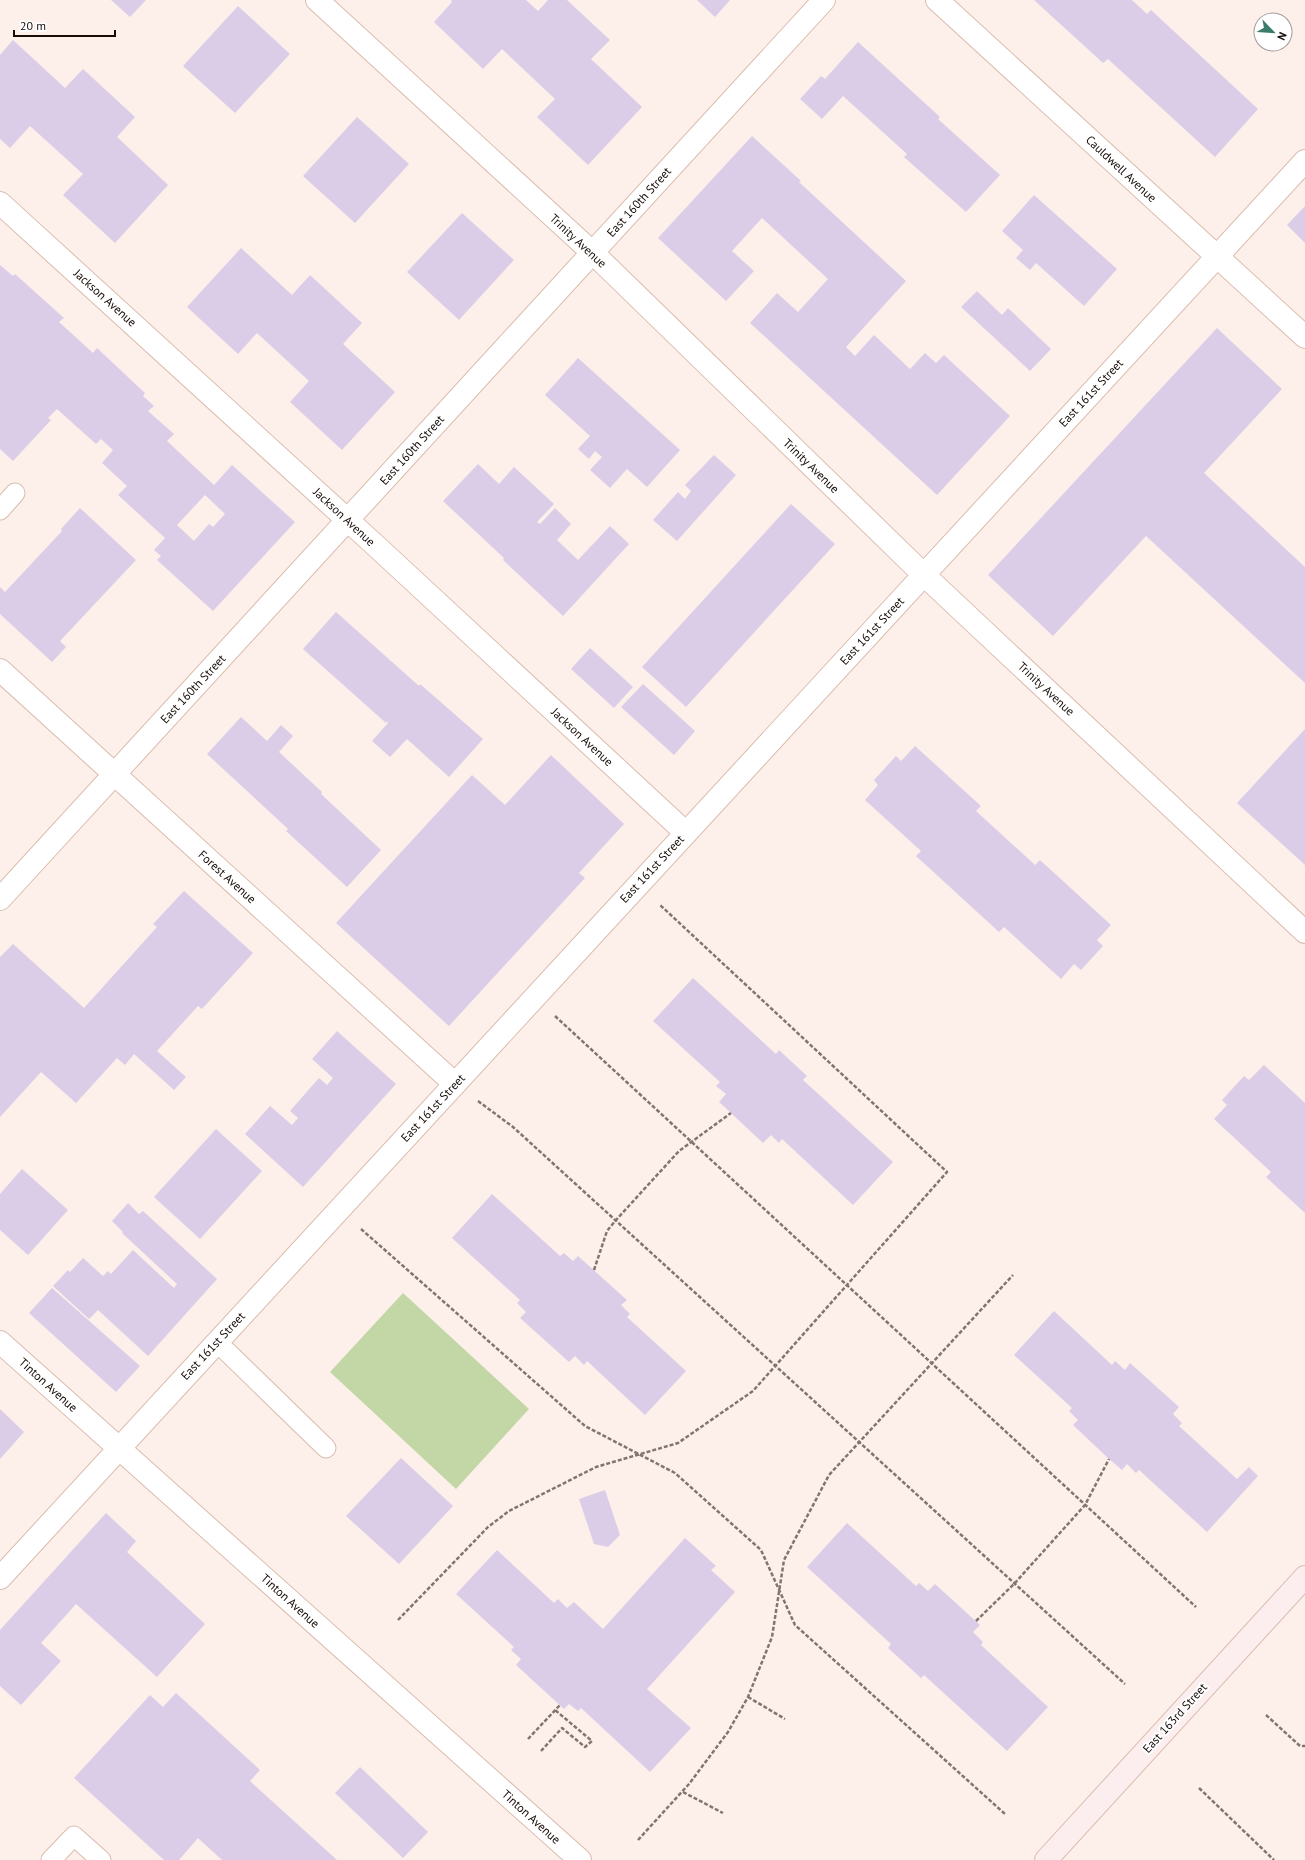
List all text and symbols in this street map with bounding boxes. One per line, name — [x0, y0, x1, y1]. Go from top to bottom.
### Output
scale bar — [14, 12, 115, 38]
north arrow — [1253, 12, 1293, 52]
text: 20 m — [20, 18, 46, 33]
text: N — [1274, 30, 1290, 42]
street label: Cauldwell Avenue — [1083, 132, 1160, 205]
street label: East 160th Street — [603, 164, 674, 240]
street label: Trinity Avenue — [547, 211, 610, 271]
street label: Jackson Avenue — [70, 265, 140, 330]
street label: East 161st Street — [1055, 356, 1126, 430]
street label: East 160th Street — [376, 412, 447, 488]
street label: Trinity Avenue — [780, 435, 842, 496]
street label: Jackson Avenue — [310, 484, 378, 549]
street label: East 161st Street — [836, 594, 907, 668]
street label: East 160th Street — [157, 651, 228, 726]
street label: Trinity Avenue — [1015, 659, 1078, 719]
street label: Jackson Avenue — [548, 704, 616, 769]
street label: East 161st Street — [616, 832, 687, 906]
street label: Forest Avenue — [195, 847, 259, 906]
street label: East 161st Street — [397, 1071, 468, 1145]
street label: East 161st Street — [177, 1309, 248, 1383]
street label: Tinton Avenue — [16, 1354, 81, 1415]
street label: Tinton Avenue — [258, 1570, 323, 1631]
street label: East 163rd Street — [1139, 1680, 1210, 1756]
street label: Tinton Avenue — [499, 1786, 564, 1847]

